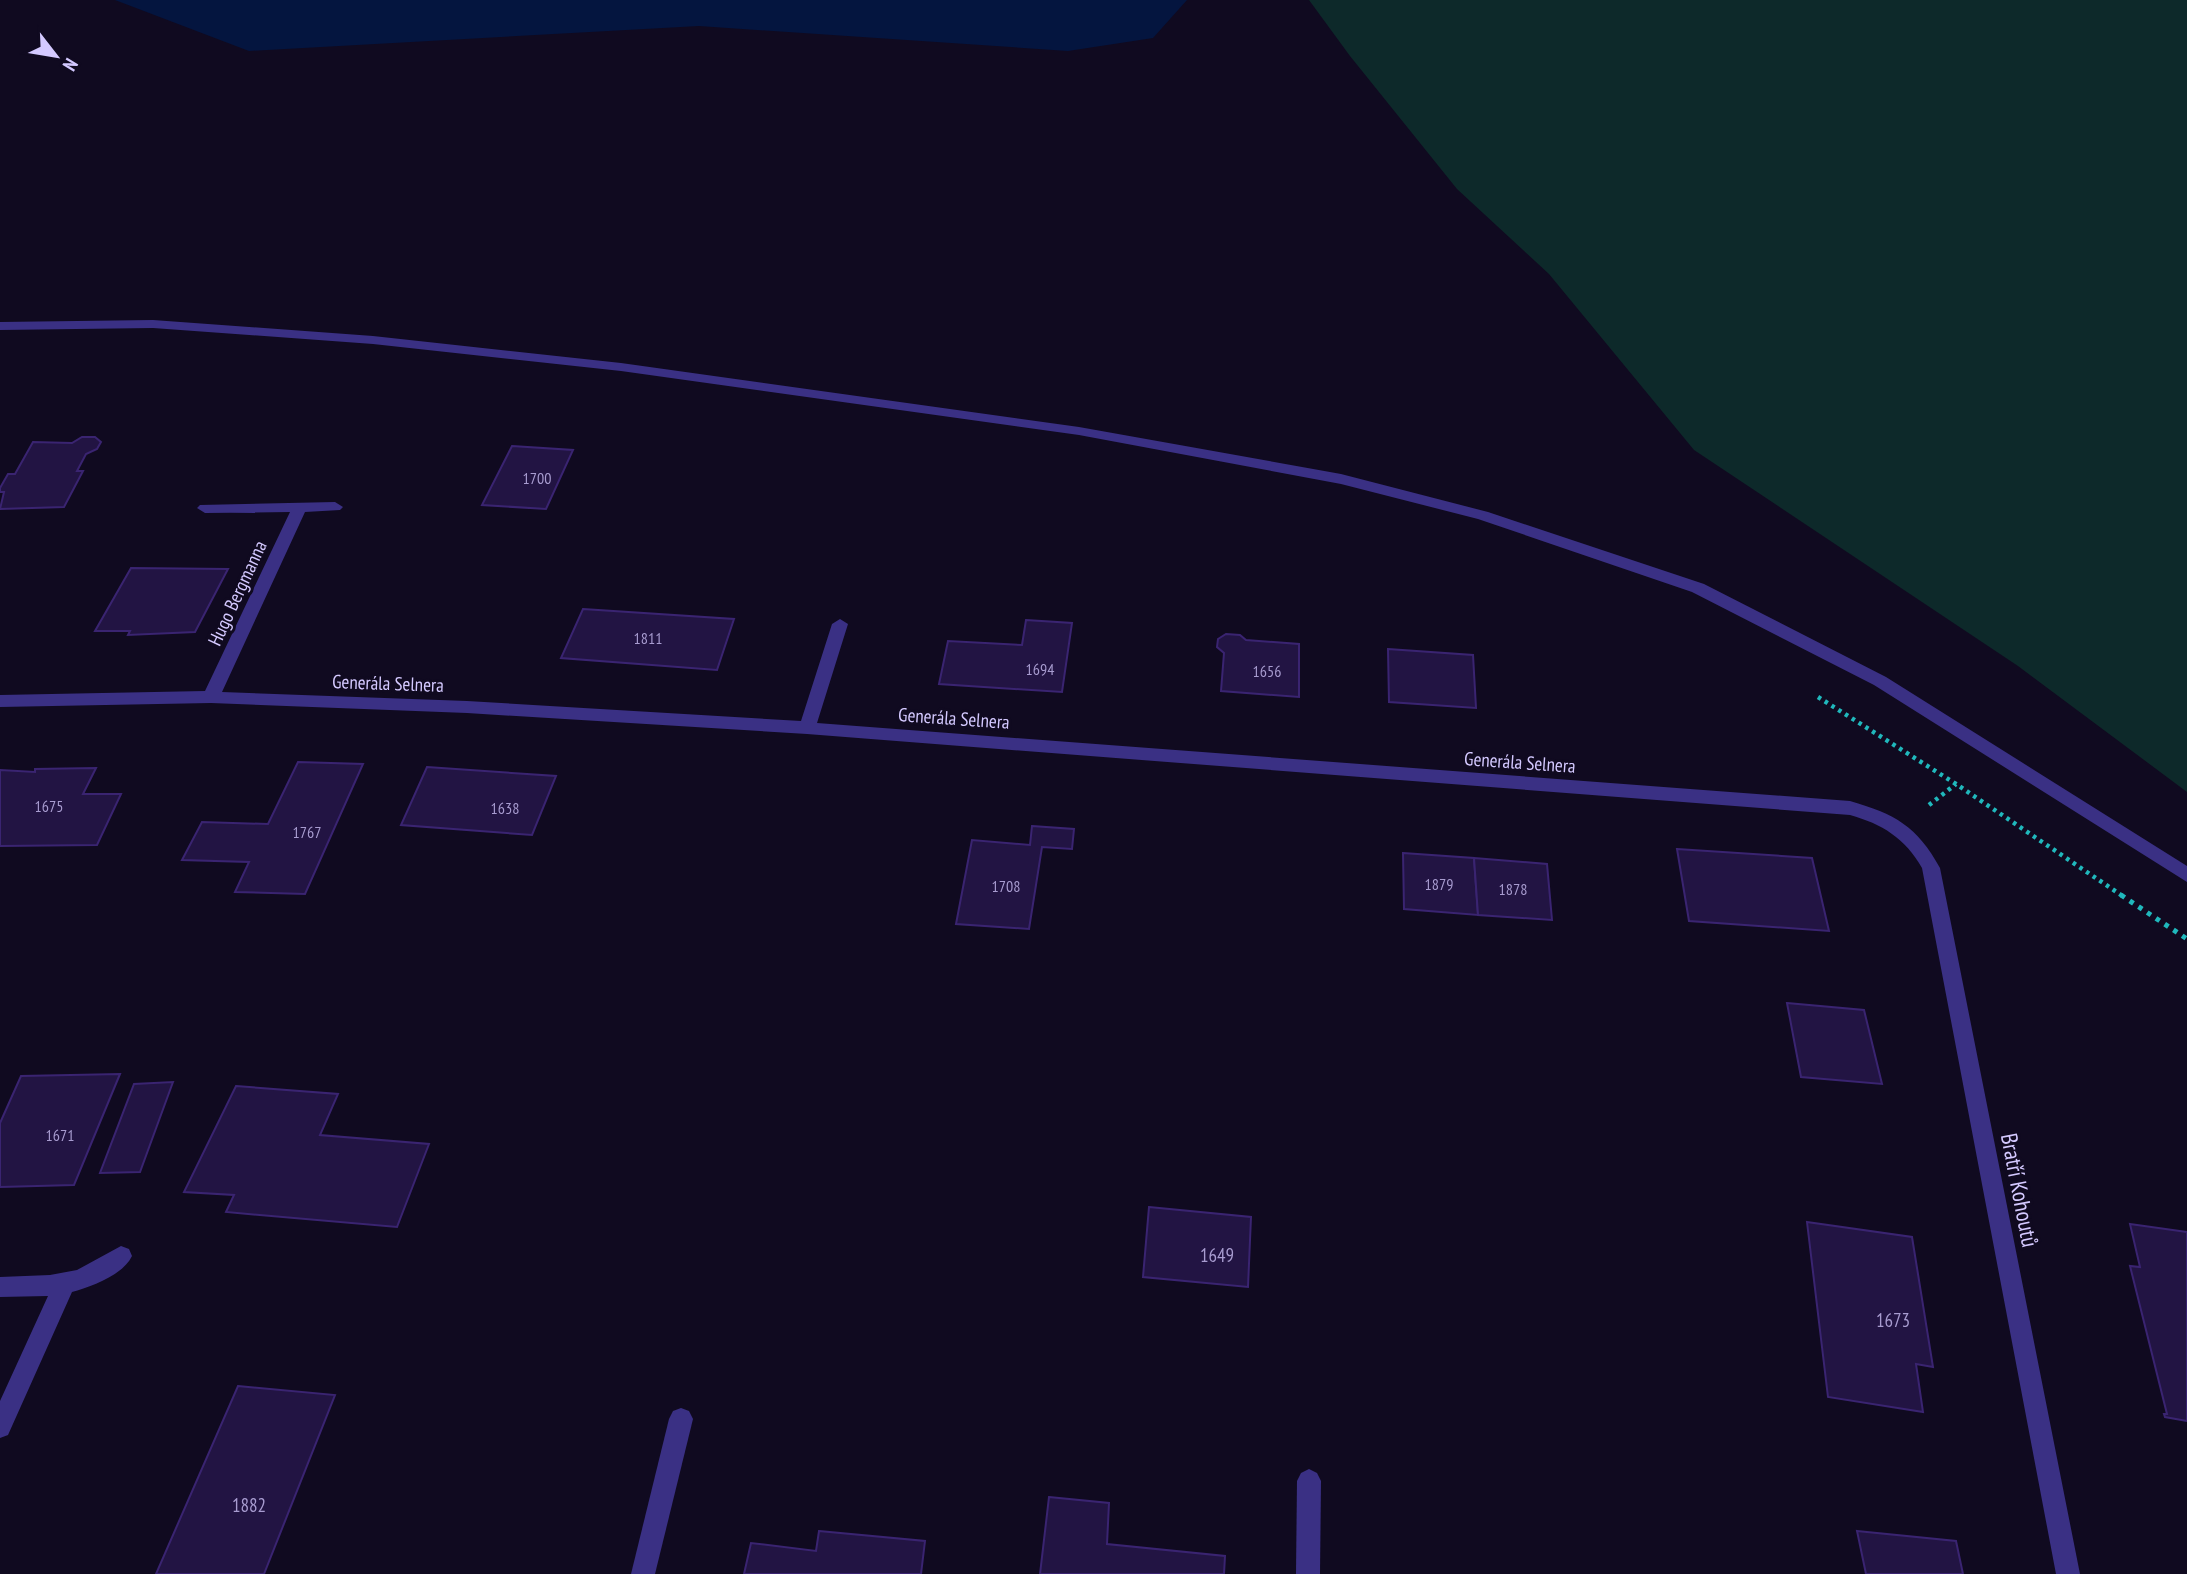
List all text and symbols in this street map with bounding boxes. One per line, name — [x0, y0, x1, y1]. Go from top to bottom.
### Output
north arrow — [21, 21, 91, 91]
text: N — [58, 54, 84, 75]
house number: 1700 — [523, 468, 551, 488]
street label: Hugo Bergmanna — [202, 537, 272, 649]
house number: 1811 — [634, 628, 662, 648]
house number: 1694 — [1026, 659, 1054, 679]
house number: 1656 — [1253, 661, 1281, 681]
street label: Generála Selnera — [332, 669, 444, 697]
street label: Generála Selnera — [897, 702, 1011, 734]
street label: Generála Selnera — [1463, 746, 1577, 778]
house number: 1675 — [35, 796, 63, 816]
house number: 1638 — [491, 798, 519, 818]
house number: 1767 — [293, 822, 321, 842]
house number: 1879 — [1425, 874, 1453, 894]
house number: 1708 — [992, 876, 1020, 896]
house number: 1878 — [1499, 879, 1527, 899]
house number: 1671 — [46, 1125, 74, 1145]
street label: Bratří Kohoutů — [1995, 1131, 2045, 1249]
house number: 1649 — [1200, 1243, 1234, 1267]
house number: 1673 — [1876, 1308, 1910, 1332]
house number: 1882 — [232, 1493, 266, 1517]

